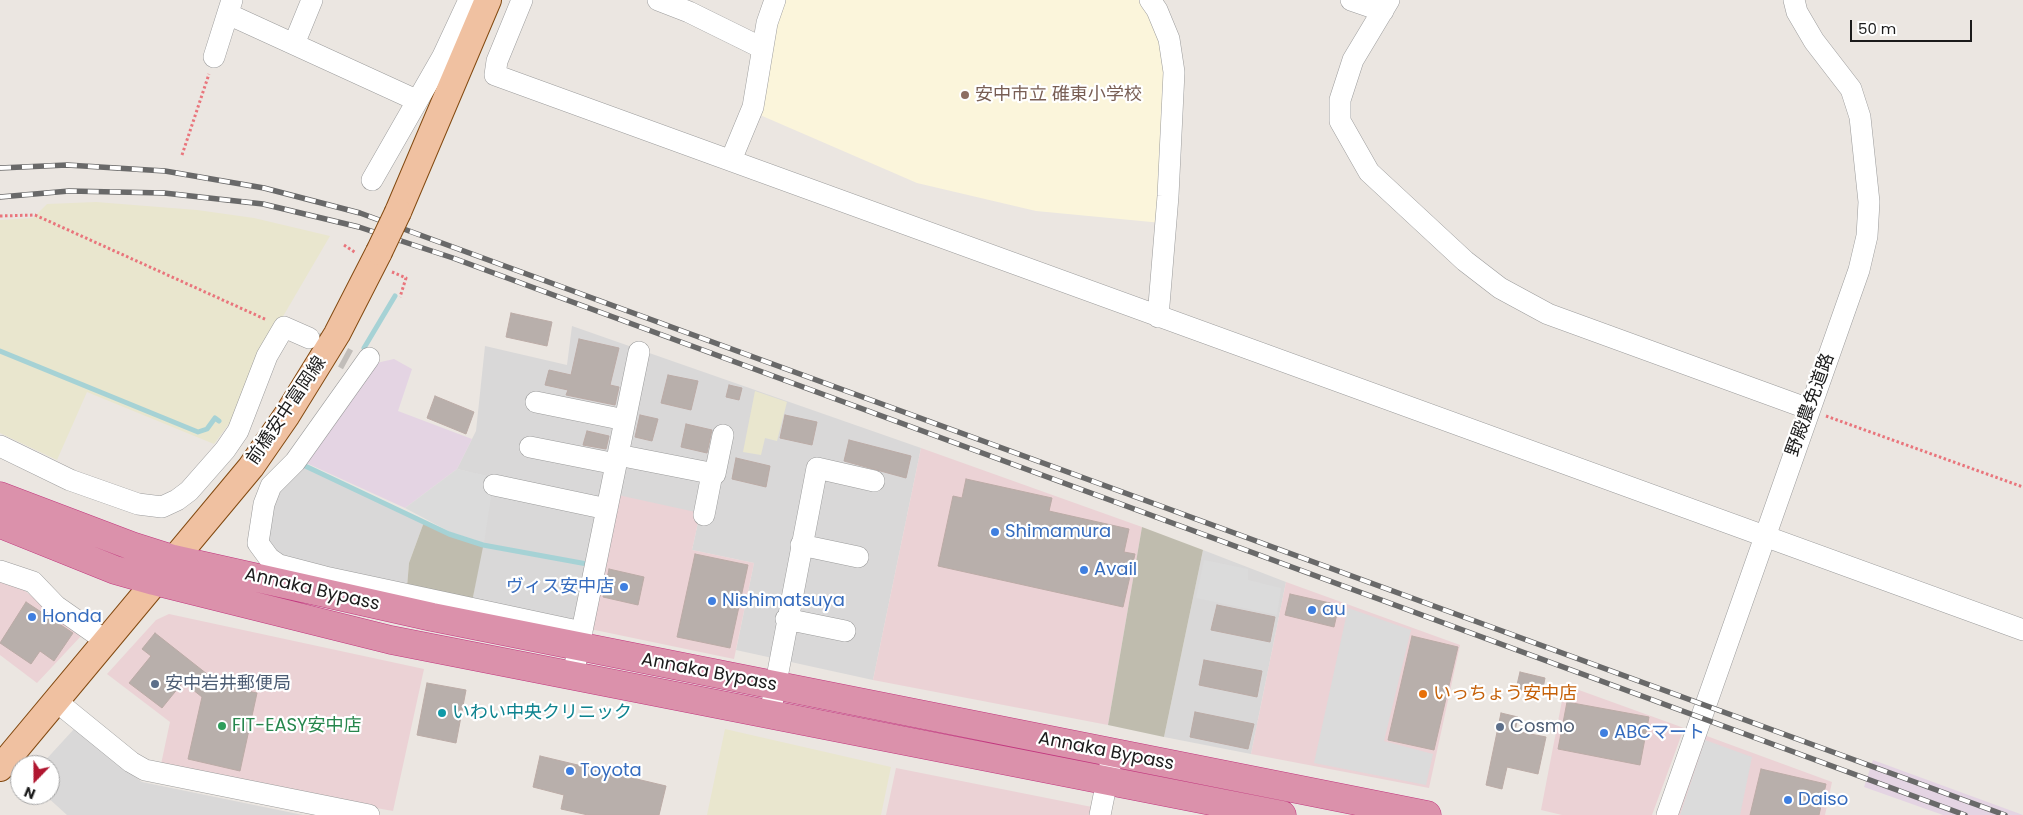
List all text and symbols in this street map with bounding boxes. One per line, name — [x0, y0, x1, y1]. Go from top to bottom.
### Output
scale bar — [1853, 10, 1976, 42]
text: 50 m — [1858, 18, 1896, 39]
place label: 安中市立 碓東小学校 — [975, 84, 1142, 106]
marker: 安中市立 碓東小学校 — [959, 89, 971, 101]
street label: 野殿農免道路 — [1782, 351, 1840, 459]
street label: 前橋安中富岡線 — [243, 353, 331, 469]
place label: Shimamura — [1005, 521, 1111, 543]
marker: Shimamura — [989, 526, 1001, 538]
place label: Avail — [1094, 559, 1137, 581]
street label: Annaka Bypass — [242, 564, 382, 616]
marker: Avail — [1078, 564, 1090, 576]
place label: ヴィス安中店 — [506, 576, 614, 598]
marker: ヴィス安中店 — [618, 581, 630, 593]
place label: Nishimatsuya — [722, 590, 845, 612]
marker: Nishimatsuya — [706, 595, 718, 607]
place label: au — [1322, 599, 1346, 621]
marker: au — [1306, 604, 1318, 616]
place label: Honda — [42, 606, 102, 628]
marker: Honda — [26, 611, 38, 623]
street label: Annaka Bypass — [639, 649, 779, 697]
place label: 安中岩井郵便局 — [165, 673, 291, 695]
marker: 安中岩井郵便局 — [149, 678, 161, 690]
place label: いっちょう安中店 — [1433, 683, 1577, 705]
marker: いっちょう安中店 — [1417, 688, 1429, 700]
place label: いわい中央クリニック — [452, 702, 632, 724]
marker: いわい中央クリニック — [436, 707, 448, 719]
place label: FIT-EASY安中店 — [232, 715, 362, 737]
place label: Cosmo — [1510, 716, 1575, 738]
marker: FIT-EASY安中店 — [216, 720, 228, 732]
marker: Cosmo — [1494, 721, 1506, 733]
place label: ABCマート — [1614, 722, 1705, 744]
marker: ABCマート — [1598, 727, 1610, 739]
street label: Annaka Bypass — [1036, 728, 1176, 776]
north arrow — [10, 755, 60, 805]
place label: Toyota — [580, 760, 642, 782]
marker: Toyota — [564, 765, 576, 777]
text: N — [21, 782, 38, 804]
place label: Daiso — [1798, 789, 1848, 811]
marker: Daiso — [1782, 794, 1794, 806]

